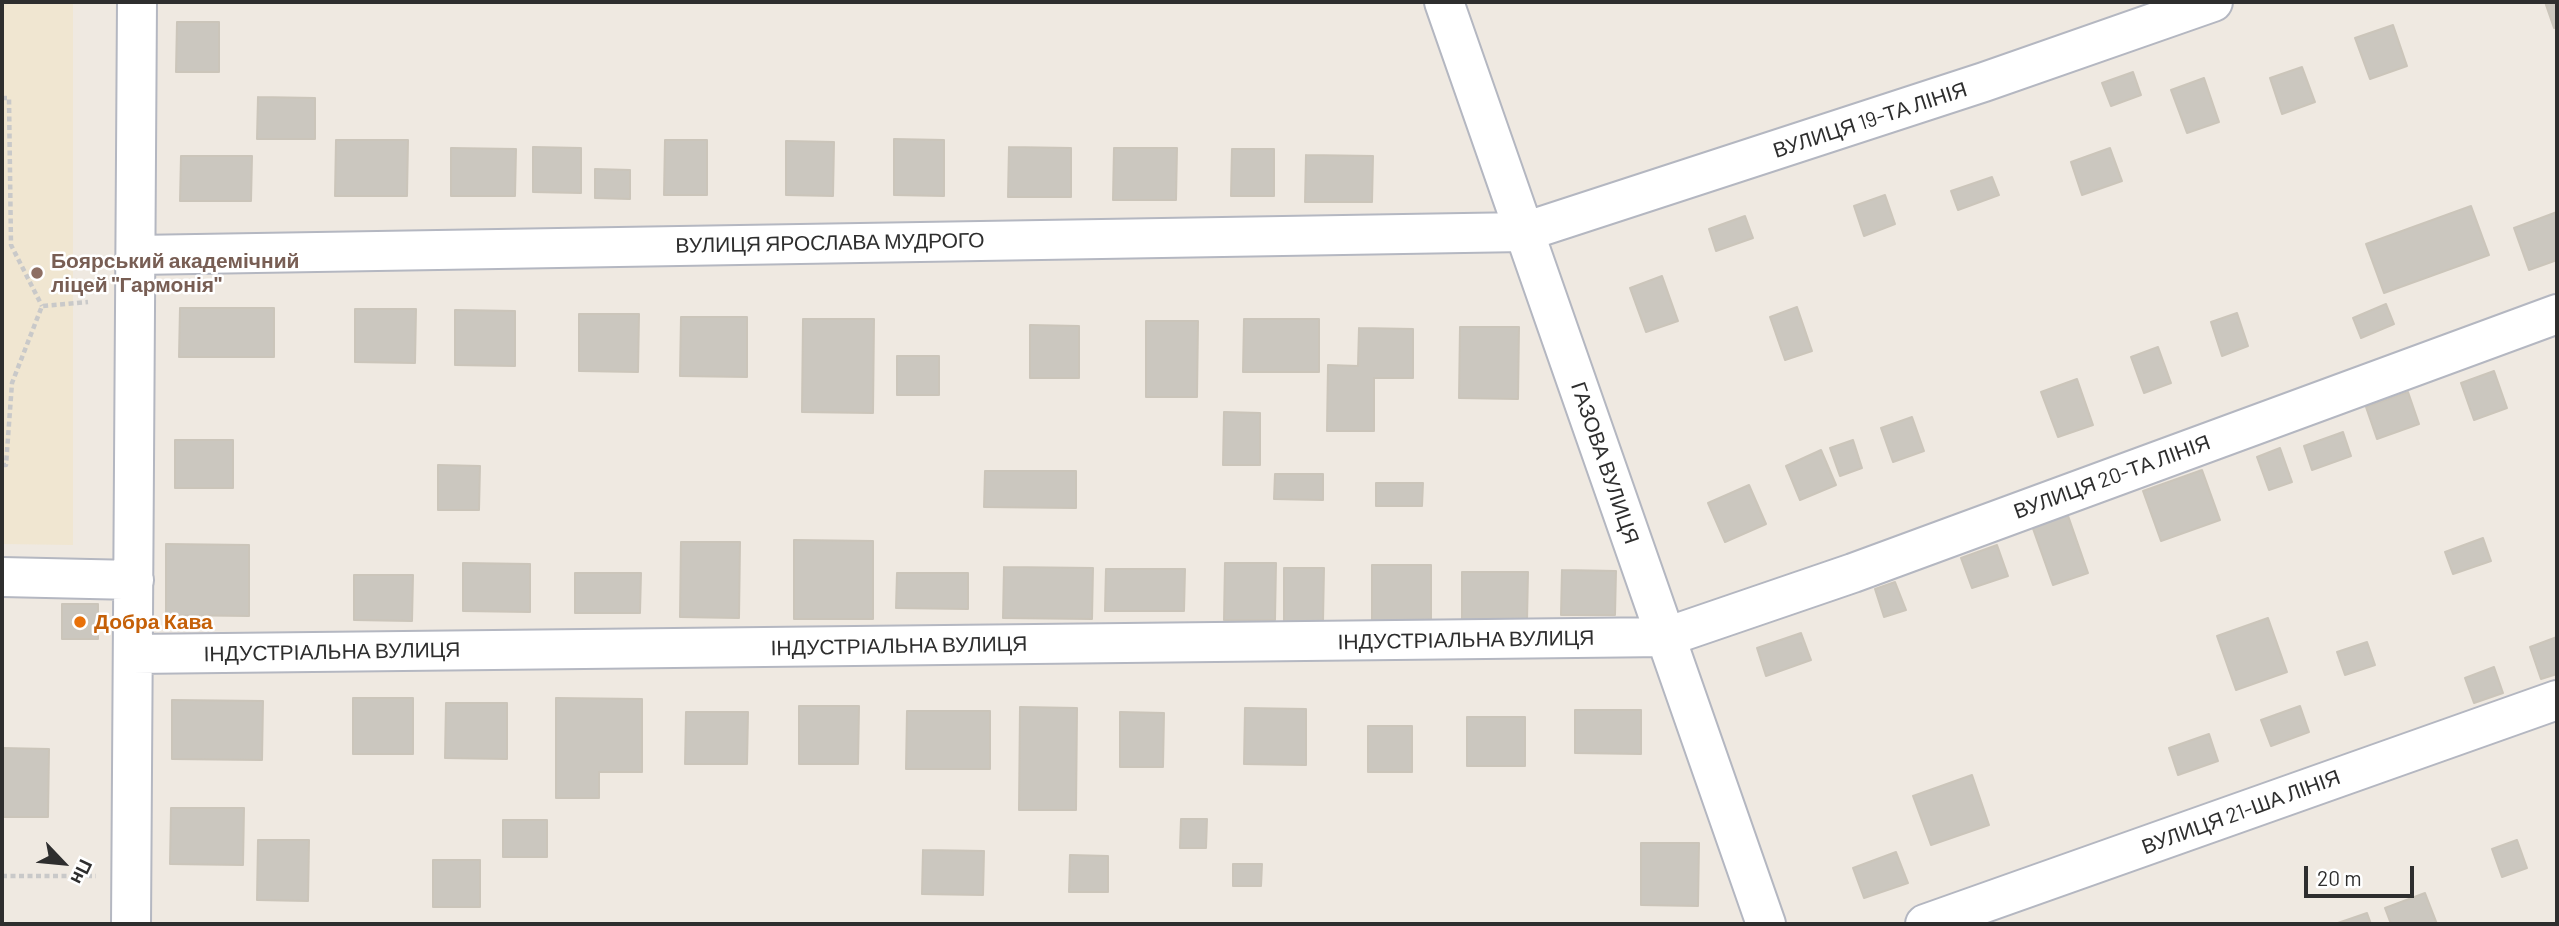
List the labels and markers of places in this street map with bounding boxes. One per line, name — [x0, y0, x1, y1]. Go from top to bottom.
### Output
place label: Боярський академічний ліцей "Гармонія" — [51, 248, 300, 298]
marker: Боярський академічний ліцей "Гармонія" — [29, 265, 45, 281]
place label: Добра Кава — [94, 609, 213, 635]
marker: Добра Кава — [72, 614, 88, 630]

